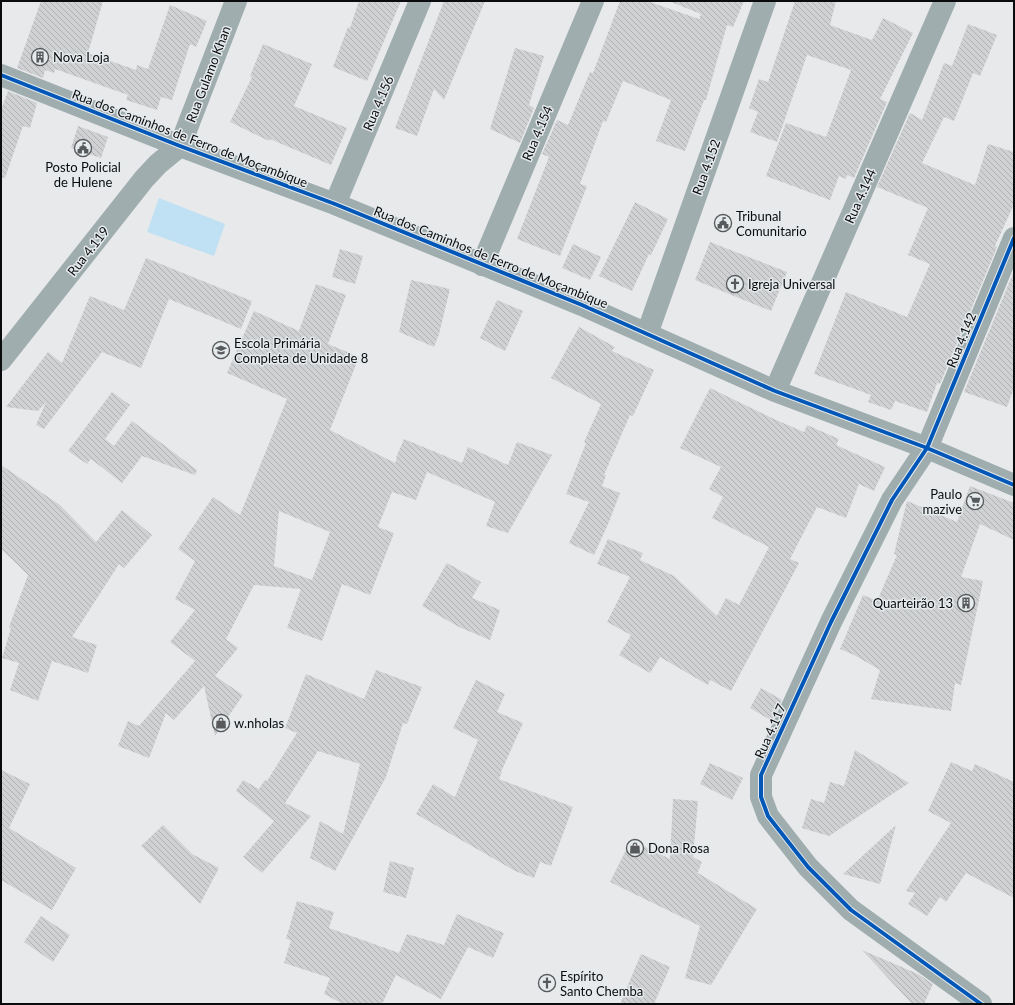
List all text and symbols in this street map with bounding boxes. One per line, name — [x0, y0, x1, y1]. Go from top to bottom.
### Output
street label: Rua Gulamo Khan — [182, 23, 234, 125]
building icon: Nova Loja — [30, 47, 50, 67]
place label: Nova Loja — [53, 49, 109, 65]
street label: Rua 4.156 — [359, 73, 397, 133]
street label: Rua dos Caminhos de Ferro de Moçambique — [70, 86, 310, 191]
street label: Rua 4.154 — [518, 103, 556, 163]
street label: Rua 4.152 — [689, 137, 723, 197]
public building icon: Posto Policial de Hulene — [73, 138, 93, 158]
place label: Posto Policial de Hulene — [45, 159, 121, 190]
street label: Rua 4.144 — [841, 166, 879, 226]
street label: Rua dos Caminhos de Ferro de Moçambique — [372, 203, 611, 312]
place label: Tribunal Comunitario — [736, 208, 807, 239]
public building icon: Tribunal Comunitario — [713, 213, 733, 233]
street label: Rua 4.119 — [64, 223, 112, 279]
church icon: Igreja Universal — [725, 274, 745, 294]
place label: Igreja Universal — [748, 276, 835, 292]
street label: Rua 4.142 — [943, 310, 979, 370]
place label: Escola Primária Completa de Unidade 8 — [234, 335, 368, 366]
school or university icon: Escola Primária Completa de Unidade 8 — [211, 340, 231, 360]
place label: Paulo mazive — [922, 486, 962, 517]
supermarket icon: Paulo mazive — [965, 491, 985, 511]
building icon: Quarteirão 13 — [956, 593, 976, 613]
place label: Quarteirão 13 — [873, 595, 953, 611]
street label: Rua 4.117 — [751, 701, 789, 761]
shop icon: w.nholas — [211, 713, 231, 733]
place label: w.nholas — [234, 715, 284, 731]
shop icon: Dona Rosa — [625, 838, 645, 858]
place label: Dona Rosa — [648, 840, 709, 856]
place label: Espírito Santo Chemba — [560, 968, 643, 999]
church icon: Espírito Santo Chemba — [537, 973, 557, 993]

